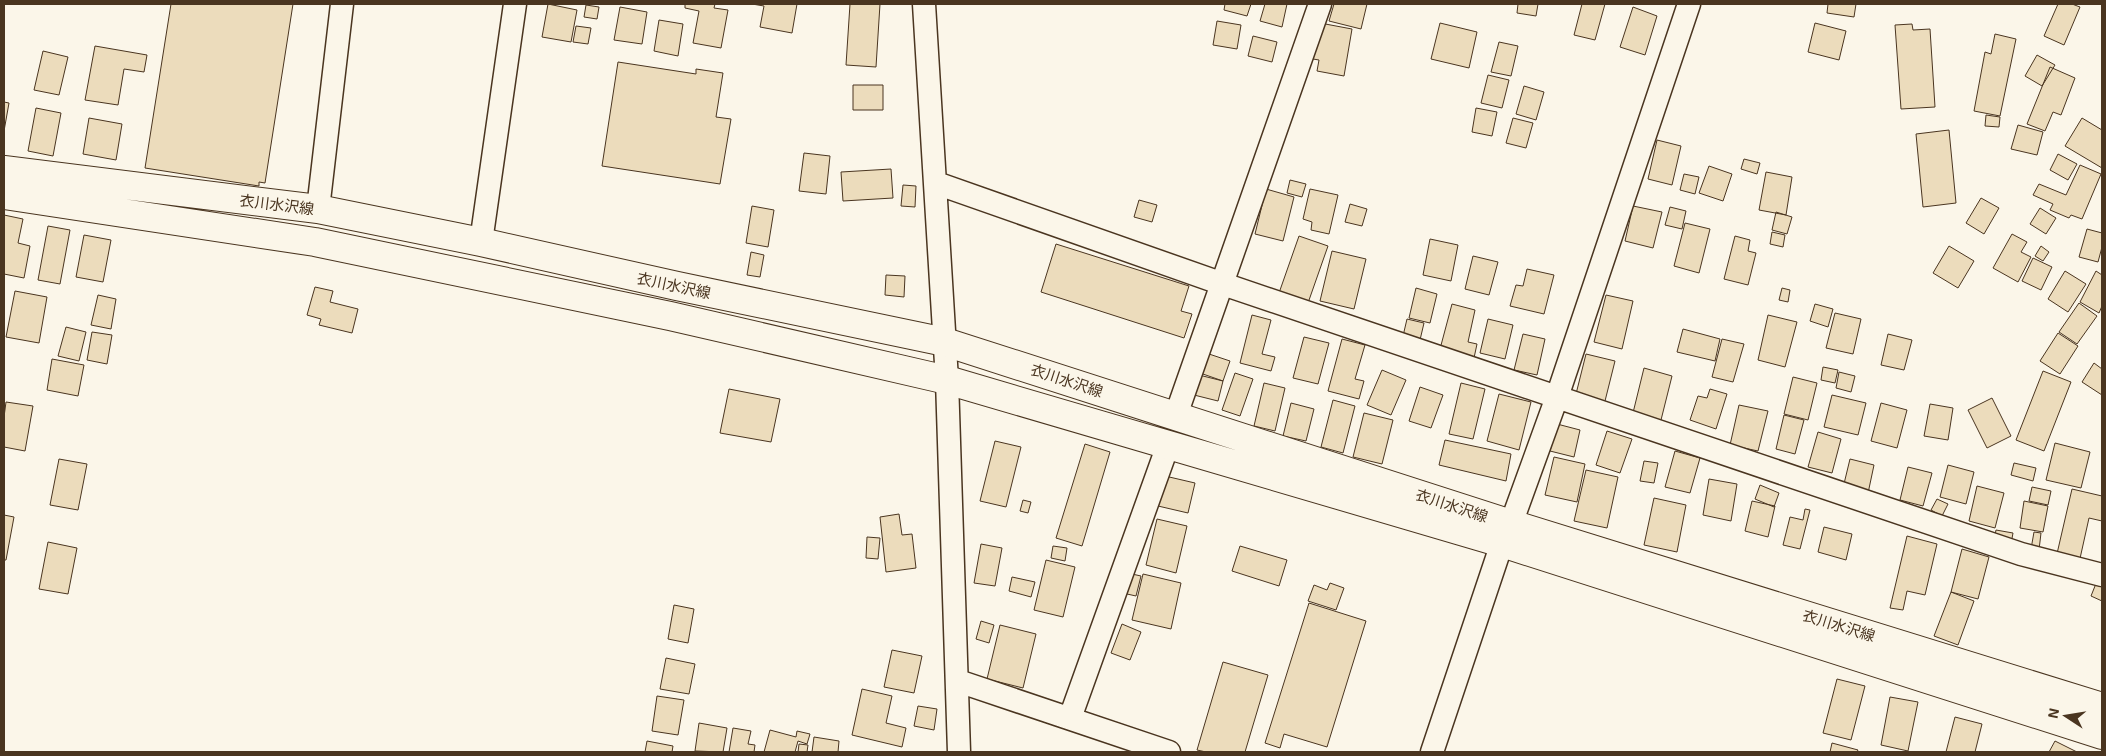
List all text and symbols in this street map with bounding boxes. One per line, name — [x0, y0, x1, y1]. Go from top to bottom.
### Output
street label: 衣川水沢線 — [239, 190, 315, 218]
street label: 衣川水沢線 — [635, 268, 713, 302]
street label: 衣川水沢線 — [1029, 360, 1105, 400]
street label: 衣川水沢線 — [1414, 485, 1490, 525]
street label: 衣川水沢線 — [1800, 605, 1878, 645]
north arrow — [2041, 691, 2091, 741]
text: N — [2043, 706, 2062, 720]

